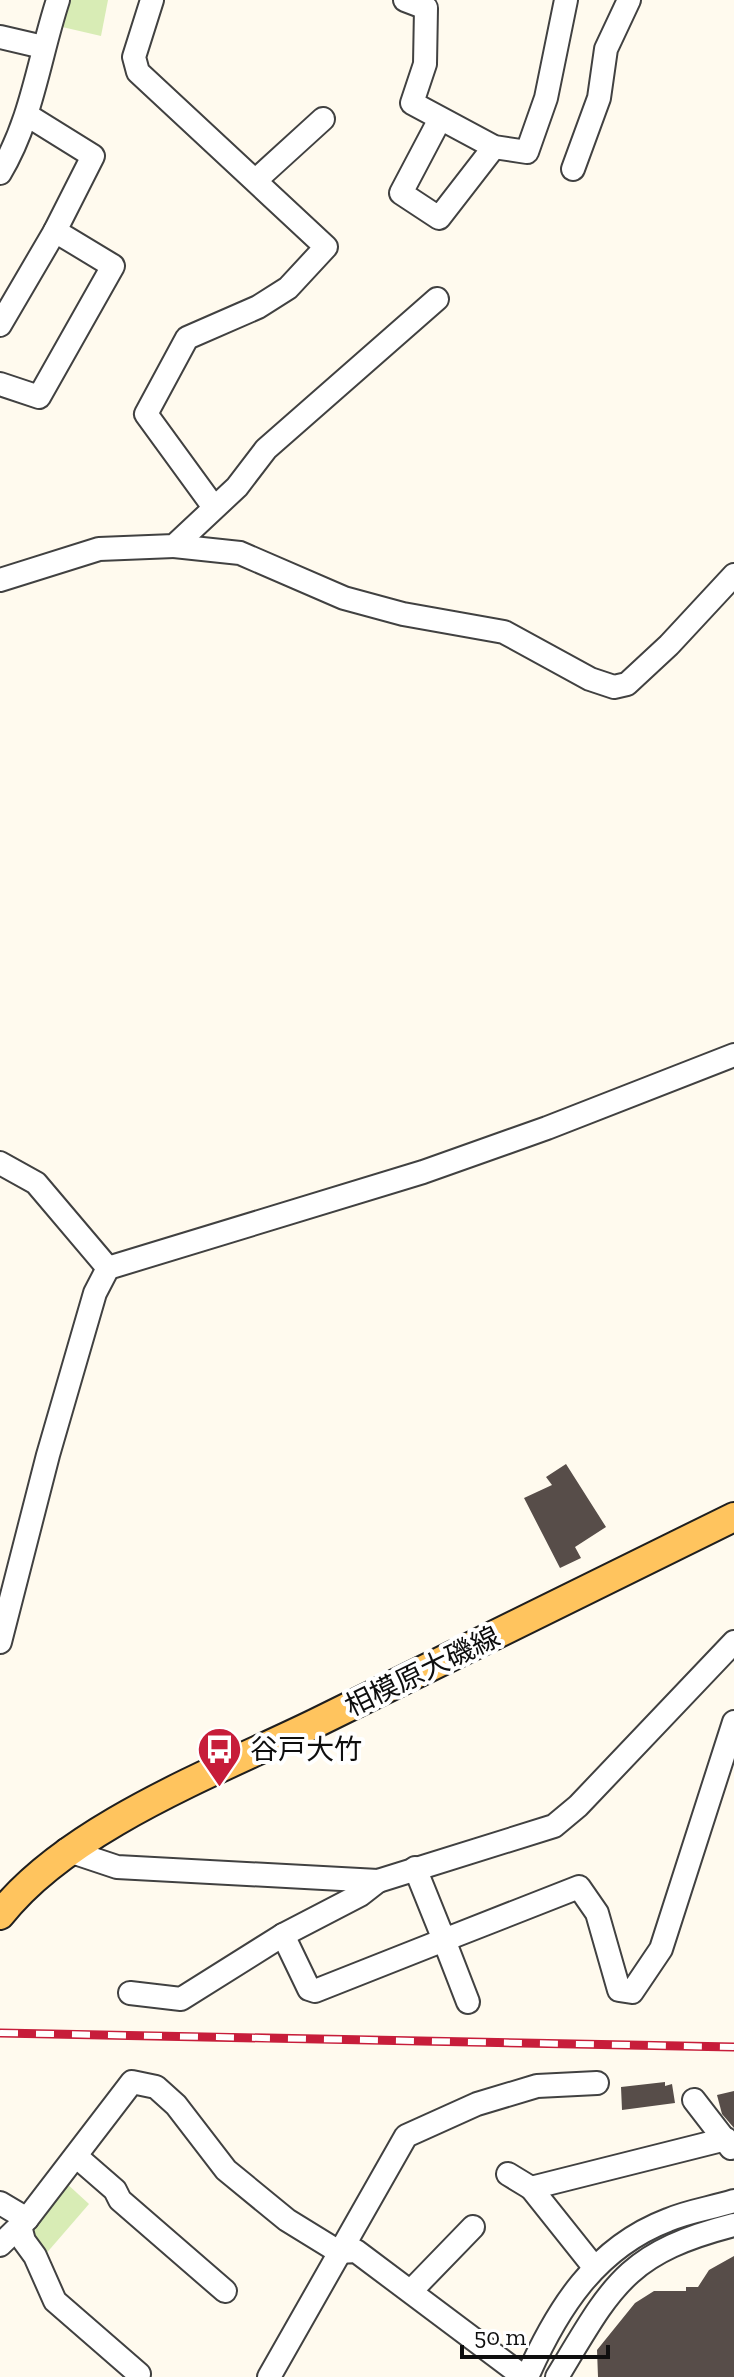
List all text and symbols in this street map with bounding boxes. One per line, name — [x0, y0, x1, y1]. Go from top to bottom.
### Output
street label: 相模原大磯線 — [339, 1620, 505, 1723]
bus stop icon: 谷戸大竹 — [195, 1725, 243, 1788]
place label: 谷戸大竹 — [250, 1733, 362, 1766]
scale bar — [462, 2309, 608, 2359]
text: 50 m — [474, 2322, 527, 2351]

